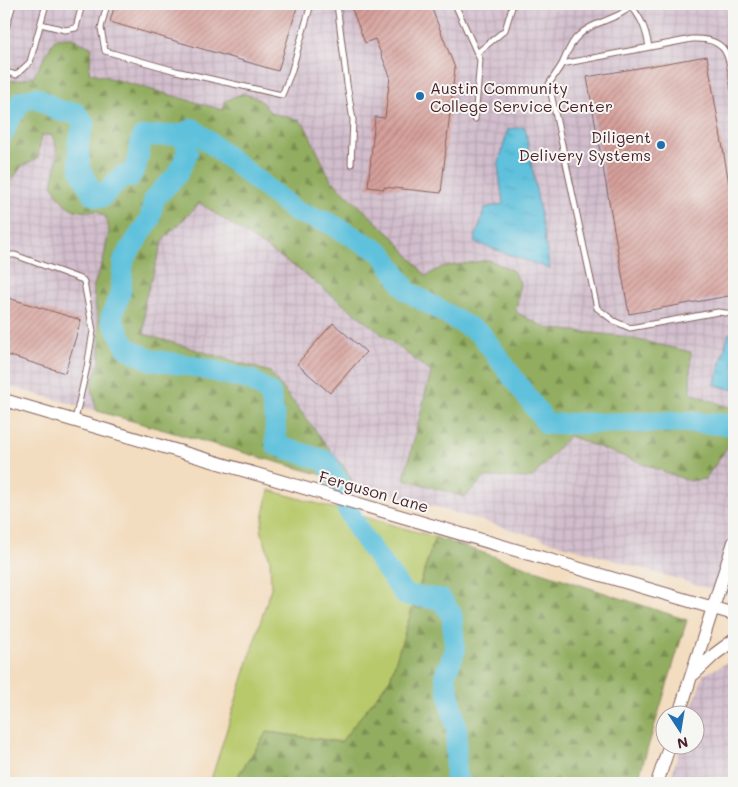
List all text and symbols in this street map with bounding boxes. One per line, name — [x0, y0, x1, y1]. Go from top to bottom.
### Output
place label: Austin Community College Service Center — [430, 77, 613, 116]
marker: Austin Community College Service Center — [414, 90, 426, 102]
place label: Diligent Delivery Systems — [519, 126, 651, 165]
marker: Diligent Delivery Systems — [655, 139, 667, 151]
street label: Ferguson Lane — [317, 465, 431, 517]
north arrow — [656, 704, 706, 754]
text: N — [676, 733, 690, 754]

